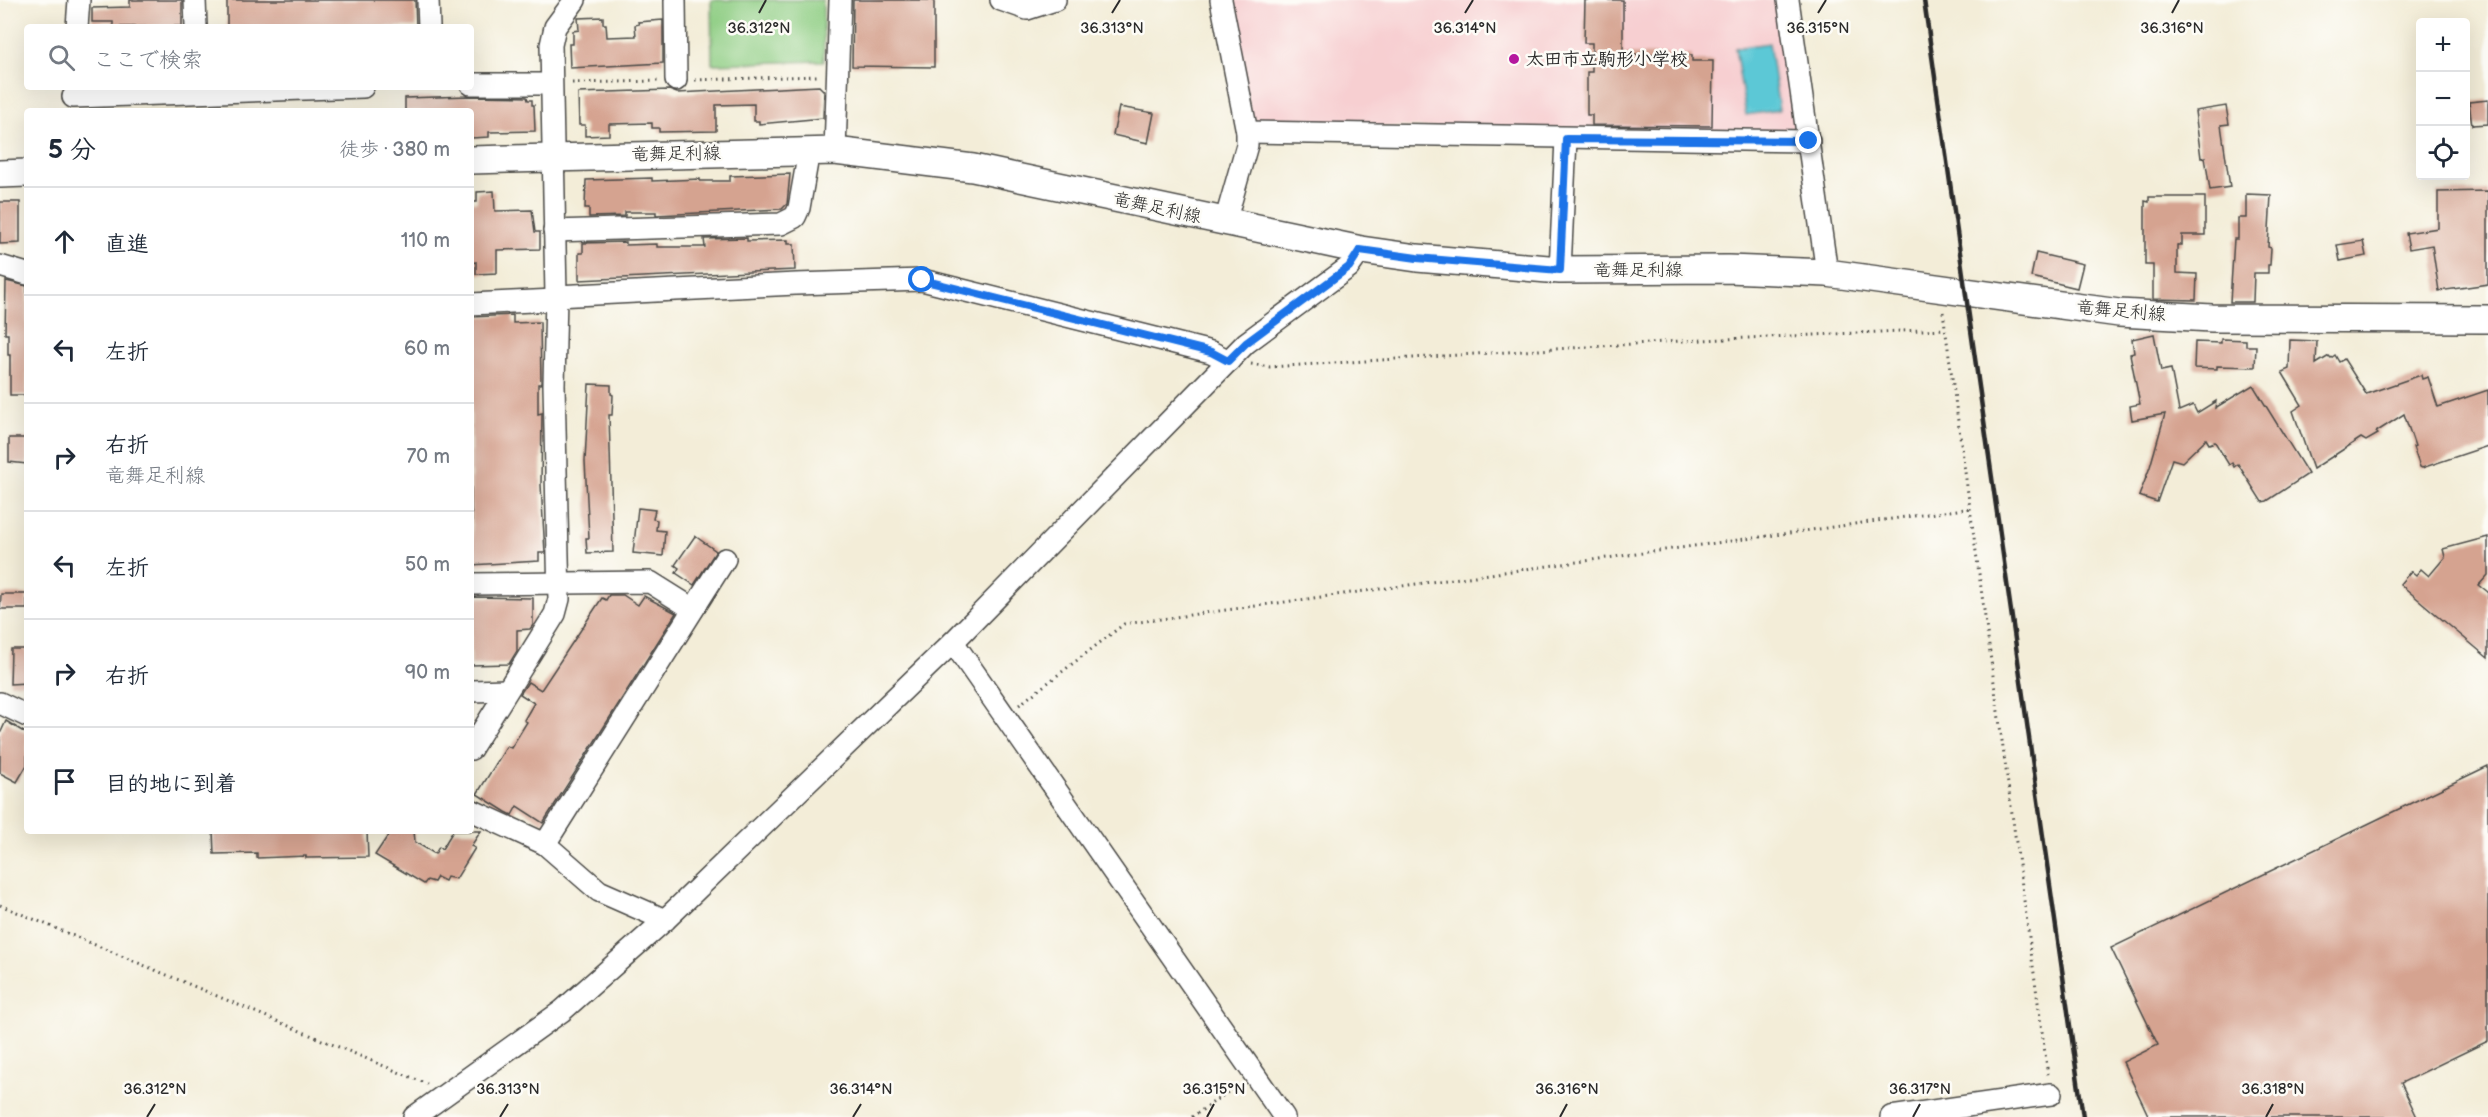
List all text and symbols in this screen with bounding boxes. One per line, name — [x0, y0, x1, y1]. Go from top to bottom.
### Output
map controls — [2416, 18, 2470, 180]
button: + — [2416, 18, 2470, 72]
text: 36.312°N — [728, 19, 790, 38]
text: 36.313°N — [1080, 19, 1144, 38]
text: 36.314°N — [1433, 19, 1497, 38]
text: 36.315°N — [1787, 19, 1849, 38]
text: 36.316°N — [2140, 19, 2204, 38]
search box — [24, 24, 474, 90]
icon: search — [45, 41, 78, 74]
text: ここで検索 — [93, 47, 203, 74]
place label: 太田市立駒形小学校 — [1526, 49, 1688, 70]
marker: 太田市立駒形小学校 — [1507, 52, 1521, 66]
button: − — [2416, 72, 2470, 126]
button: locate — [2416, 126, 2470, 180]
route end — [1795, 127, 1821, 153]
text: 5 分 — [48, 135, 96, 166]
text: 徒歩 · 380 m — [339, 138, 450, 162]
street label: 竜舞足利線 — [631, 143, 721, 165]
street label: 竜舞足利線 — [1111, 188, 1203, 228]
icon: ahead — [48, 225, 81, 258]
text: 110 m — [401, 229, 450, 253]
text: 直進 — [105, 231, 149, 258]
street label: 竜舞足利線 — [1593, 260, 1683, 281]
route start — [908, 266, 934, 292]
street label: 竜舞足利線 — [2075, 297, 2167, 325]
icon: left — [48, 333, 81, 366]
text: 60 m — [404, 337, 450, 361]
text: 左折 — [105, 339, 149, 366]
text: 右折 — [105, 432, 149, 459]
icon: right — [48, 441, 81, 474]
text: 70 m — [406, 445, 450, 469]
text: 竜舞足利線 — [105, 464, 205, 488]
icon: left — [48, 549, 81, 582]
text: 50 m — [405, 553, 450, 577]
text: 左折 — [105, 555, 149, 582]
icon: right — [48, 657, 81, 690]
text: 90 m — [405, 661, 450, 685]
text: 右折 — [105, 663, 149, 690]
icon: arrive — [48, 765, 81, 798]
text: 目的地に到着 — [105, 771, 237, 798]
text: 36.312°N — [124, 1080, 186, 1099]
text: 36.313°N — [476, 1080, 540, 1099]
text: 36.314°N — [829, 1080, 893, 1099]
text: 36.315°N — [1183, 1080, 1245, 1099]
text: 36.316°N — [1535, 1080, 1599, 1099]
text: 36.317°N — [1889, 1080, 1951, 1099]
text: 36.318°N — [2241, 1080, 2305, 1099]

